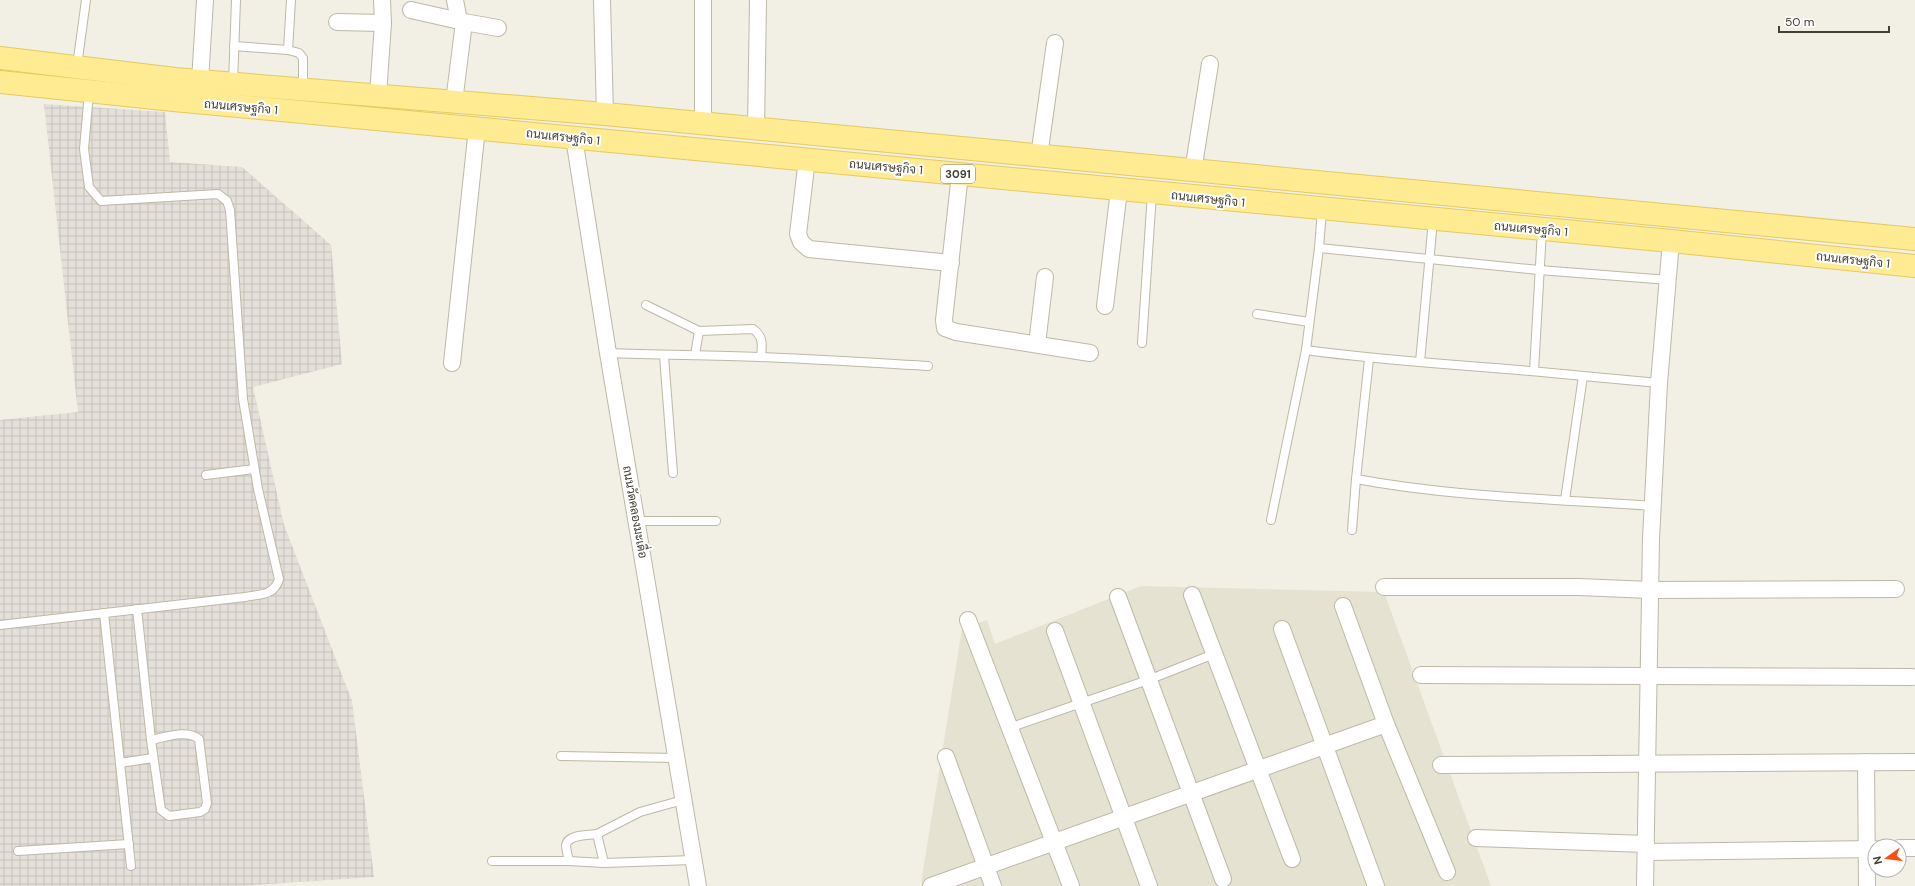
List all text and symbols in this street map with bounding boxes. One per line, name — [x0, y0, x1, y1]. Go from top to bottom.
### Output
scale bar — [1779, 8, 1889, 34]
text: 50 m — [1785, 14, 1814, 30]
street label: ถนนเศรษฐกิจ 1 — [203, 96, 279, 118]
street label: ถนนเศรษฐกิจ 1 — [525, 125, 601, 149]
street label: ถนนเศรษฐกิจ 1 — [848, 156, 924, 178]
road number: 3091 — [941, 165, 975, 183]
street label: ถนนเศรษฐกิจ 1 — [1170, 187, 1246, 211]
street label: ถนนเศรษฐกิจ 1 — [1493, 218, 1569, 240]
street label: ถนนเศรษฐกิจ 1 — [1815, 248, 1891, 272]
street label: ถนนวัดคลองมะเดื่อ — [619, 464, 654, 560]
north arrow — [1867, 838, 1907, 878]
text: N — [1870, 855, 1885, 866]

